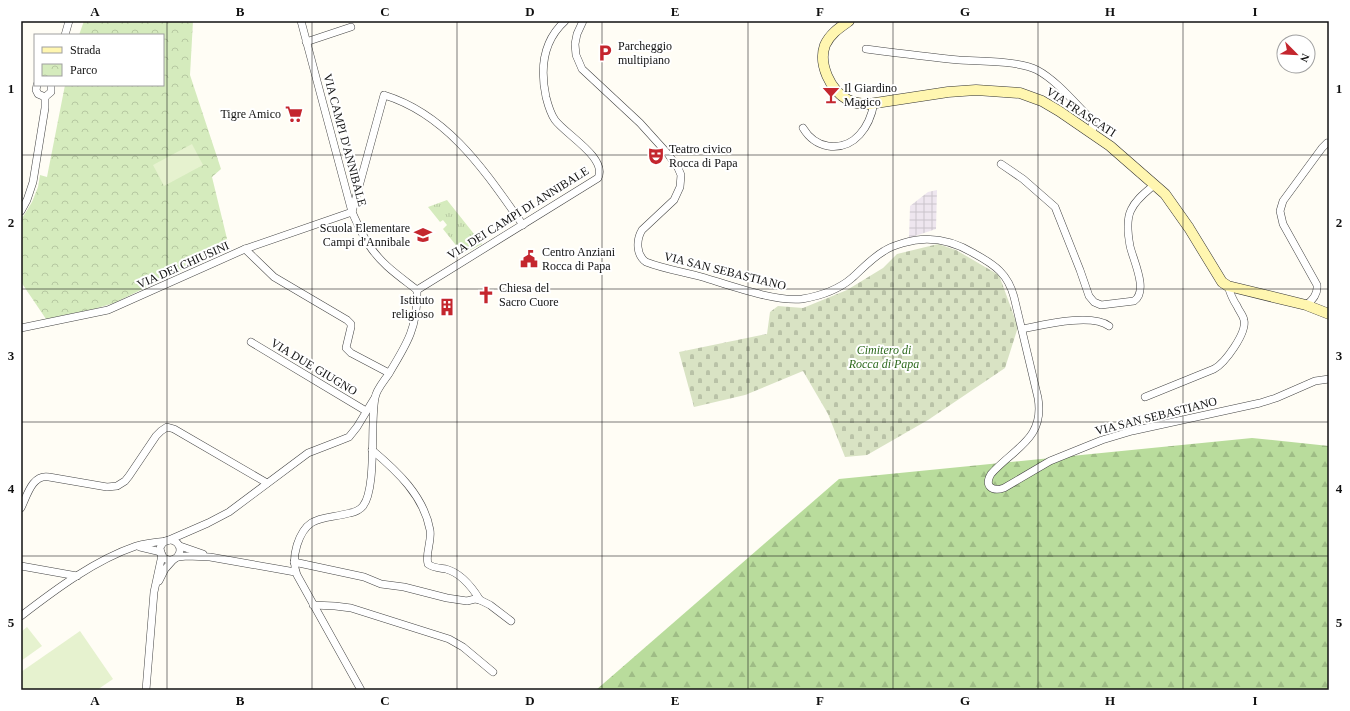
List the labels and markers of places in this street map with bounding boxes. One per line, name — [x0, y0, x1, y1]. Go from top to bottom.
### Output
place label: Parcheggio multipiano — [618, 39, 672, 67]
parking icon: Parcheggio multipiano — [595, 43, 615, 63]
place label: Il Giardino Magico — [844, 81, 897, 109]
bar icon: Il Giardino Magico — [821, 85, 841, 105]
supermarket icon: Tigre Amico — [284, 104, 304, 124]
place label: Tigre Amico — [220, 107, 281, 121]
place label: Teatro civico Rocca di Papa — [669, 142, 738, 170]
theatre icon: Teatro civico Rocca di Papa — [646, 146, 666, 166]
place label: Scuola Elementare Campi d'Annibale — [320, 221, 410, 249]
school or university icon: Scuola Elementare Campi d'Annibale — [413, 225, 433, 245]
place label: Centro Anziani Rocca di Papa — [542, 245, 616, 273]
public building icon: Centro Anziani Rocca di Papa — [519, 249, 539, 269]
place label: Chiesa del Sacro Cuore — [499, 281, 559, 309]
church icon: Chiesa del Sacro Cuore — [476, 285, 496, 305]
place label: Istituto religioso — [392, 293, 434, 321]
building icon: Istituto religioso — [437, 297, 457, 317]

